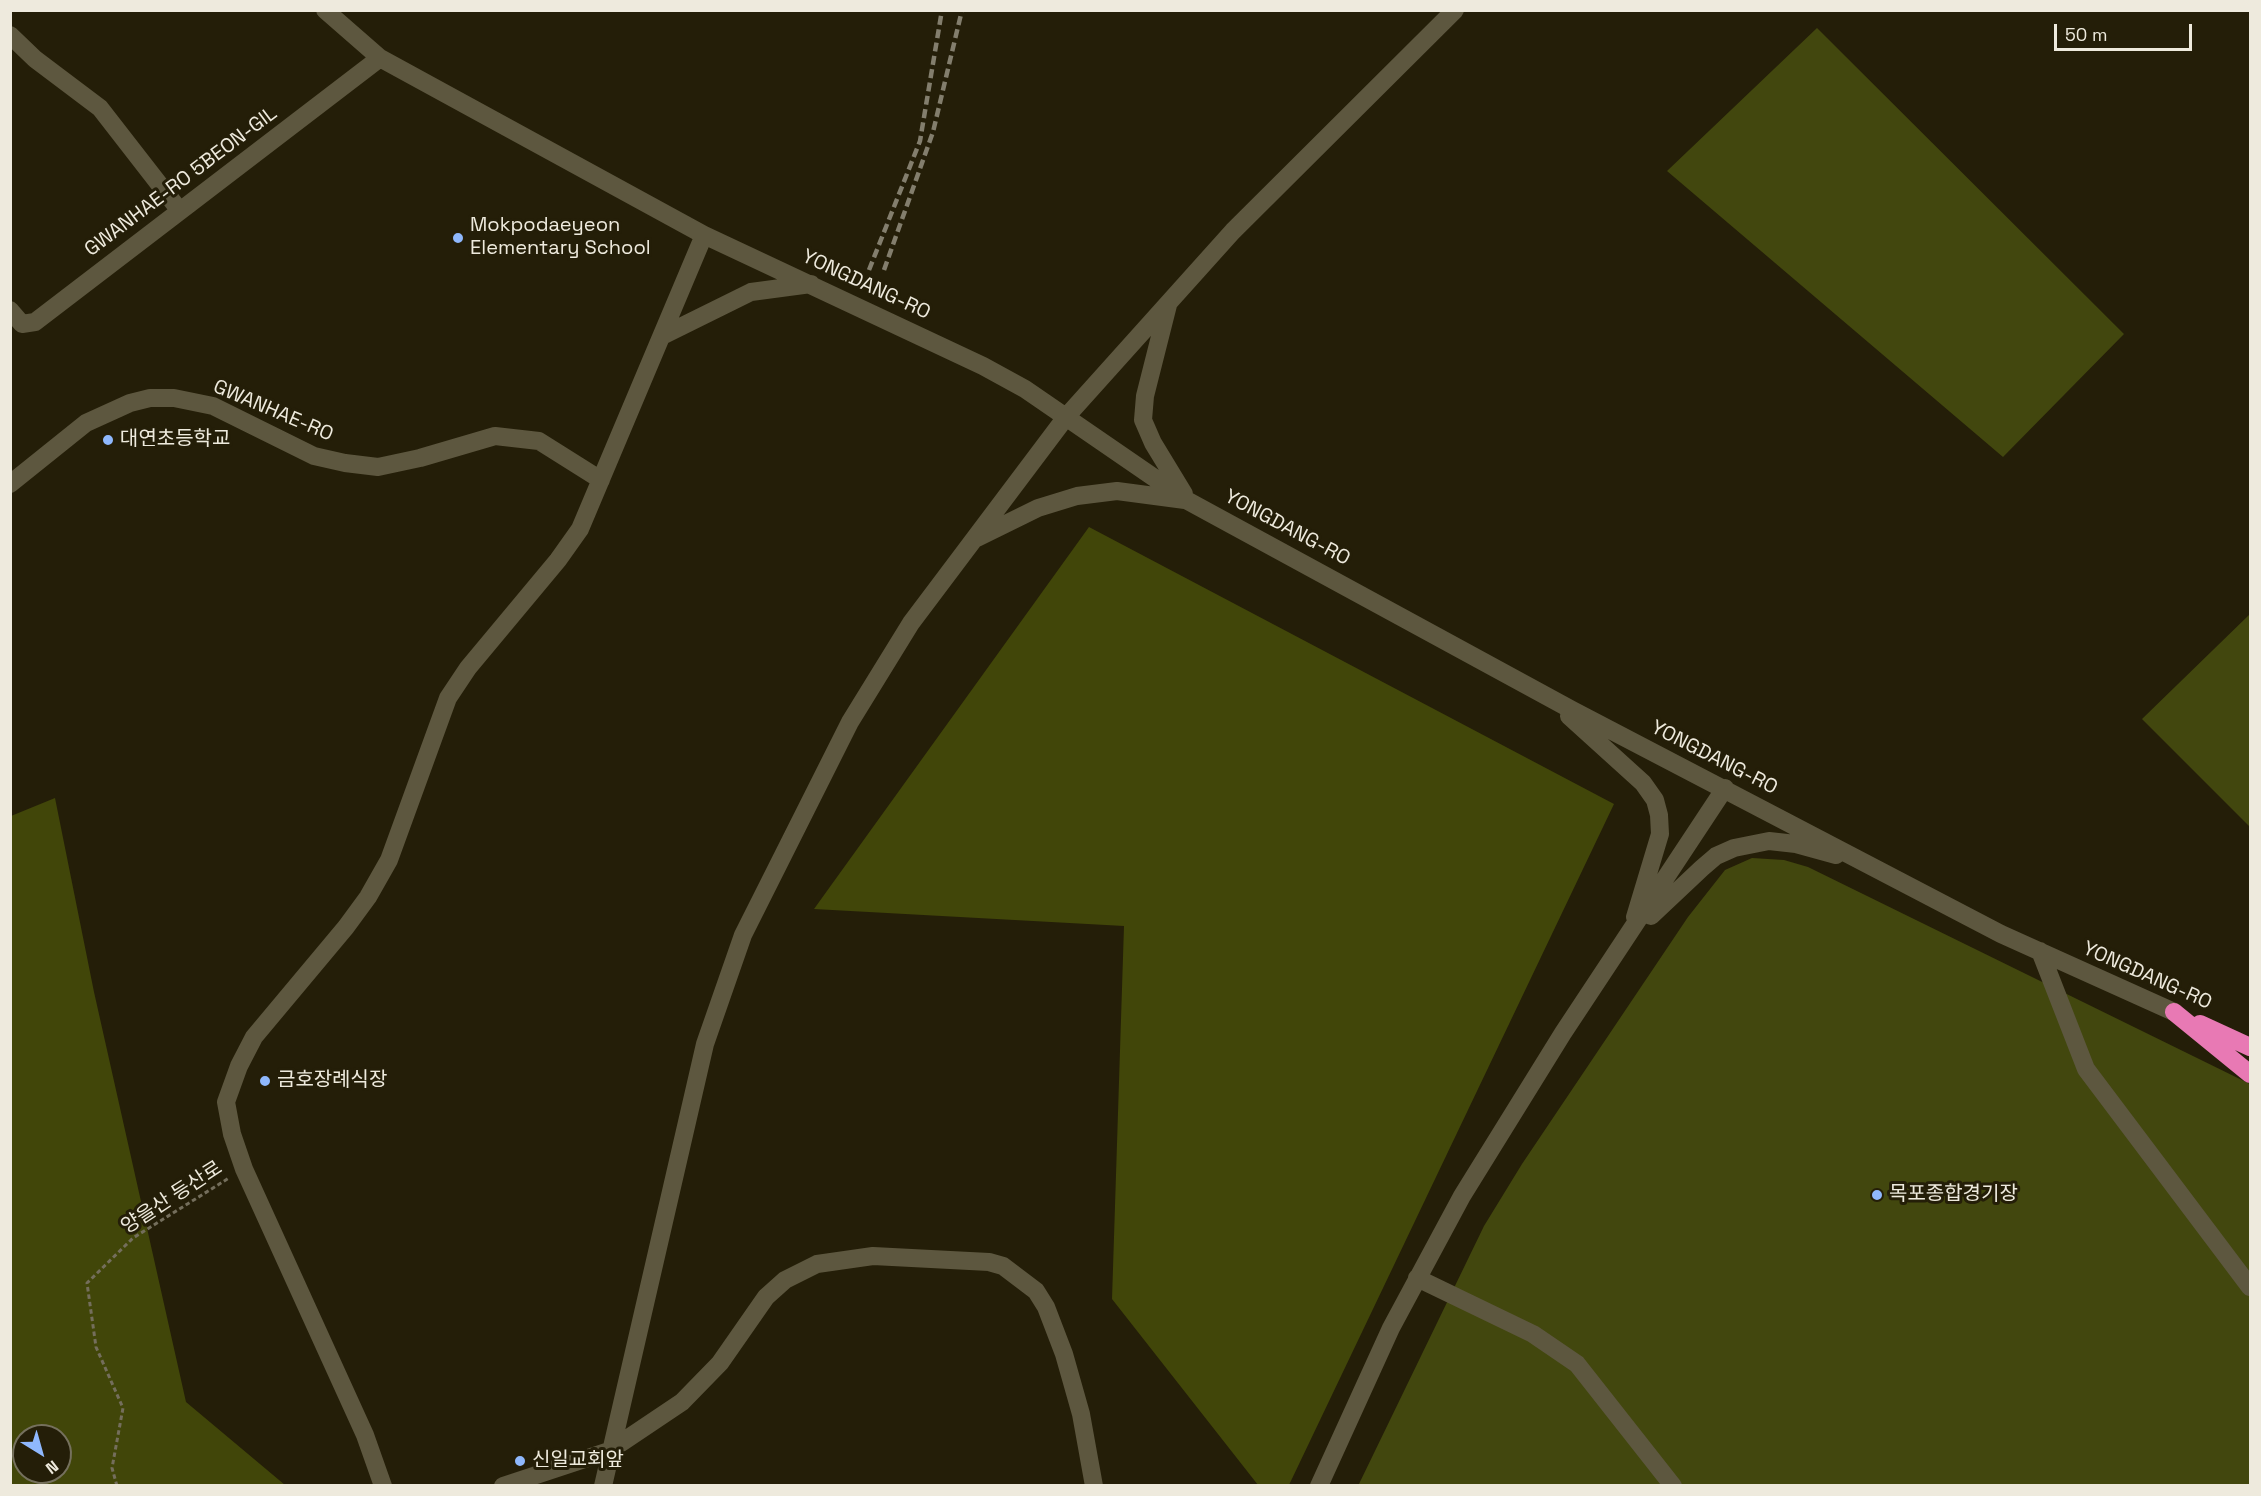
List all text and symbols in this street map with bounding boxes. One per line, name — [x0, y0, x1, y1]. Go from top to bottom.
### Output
scale bar — [2057, 12, 2195, 50]
text: 50 m — [2065, 23, 2107, 46]
street label: GWANHAE-RO 5BEON-GIL — [80, 102, 282, 262]
place label: Mokpodaeyeon Elementary School — [470, 214, 651, 261]
marker: Mokpodaeyeon Elementary School — [451, 231, 465, 245]
street label: YONGDANG-RO — [798, 245, 934, 325]
street label: GWANHAE-RO — [209, 375, 337, 447]
place label: 대연초등학교 — [120, 428, 230, 452]
marker: 대연초등학교 — [101, 433, 115, 447]
street label: YONGDANG-RO — [1220, 485, 1354, 571]
street label: YONGDANG-RO — [1647, 716, 1781, 800]
street label: YONGDANG-RO — [2079, 937, 2215, 1015]
place label: 금호장례식장 — [277, 1069, 387, 1093]
marker: 금호장례식장 — [258, 1074, 272, 1088]
street label: 양을산 등산로 — [117, 1156, 227, 1240]
place label: 목포종합경기장 — [1889, 1183, 2018, 1207]
marker: 목포종합경기장 — [1870, 1188, 1884, 1202]
north arrow — [12, 1424, 72, 1484]
place label: 신일교회앞 — [532, 1449, 624, 1473]
marker: 신일교회앞 — [513, 1454, 527, 1468]
text: N — [41, 1456, 63, 1479]

